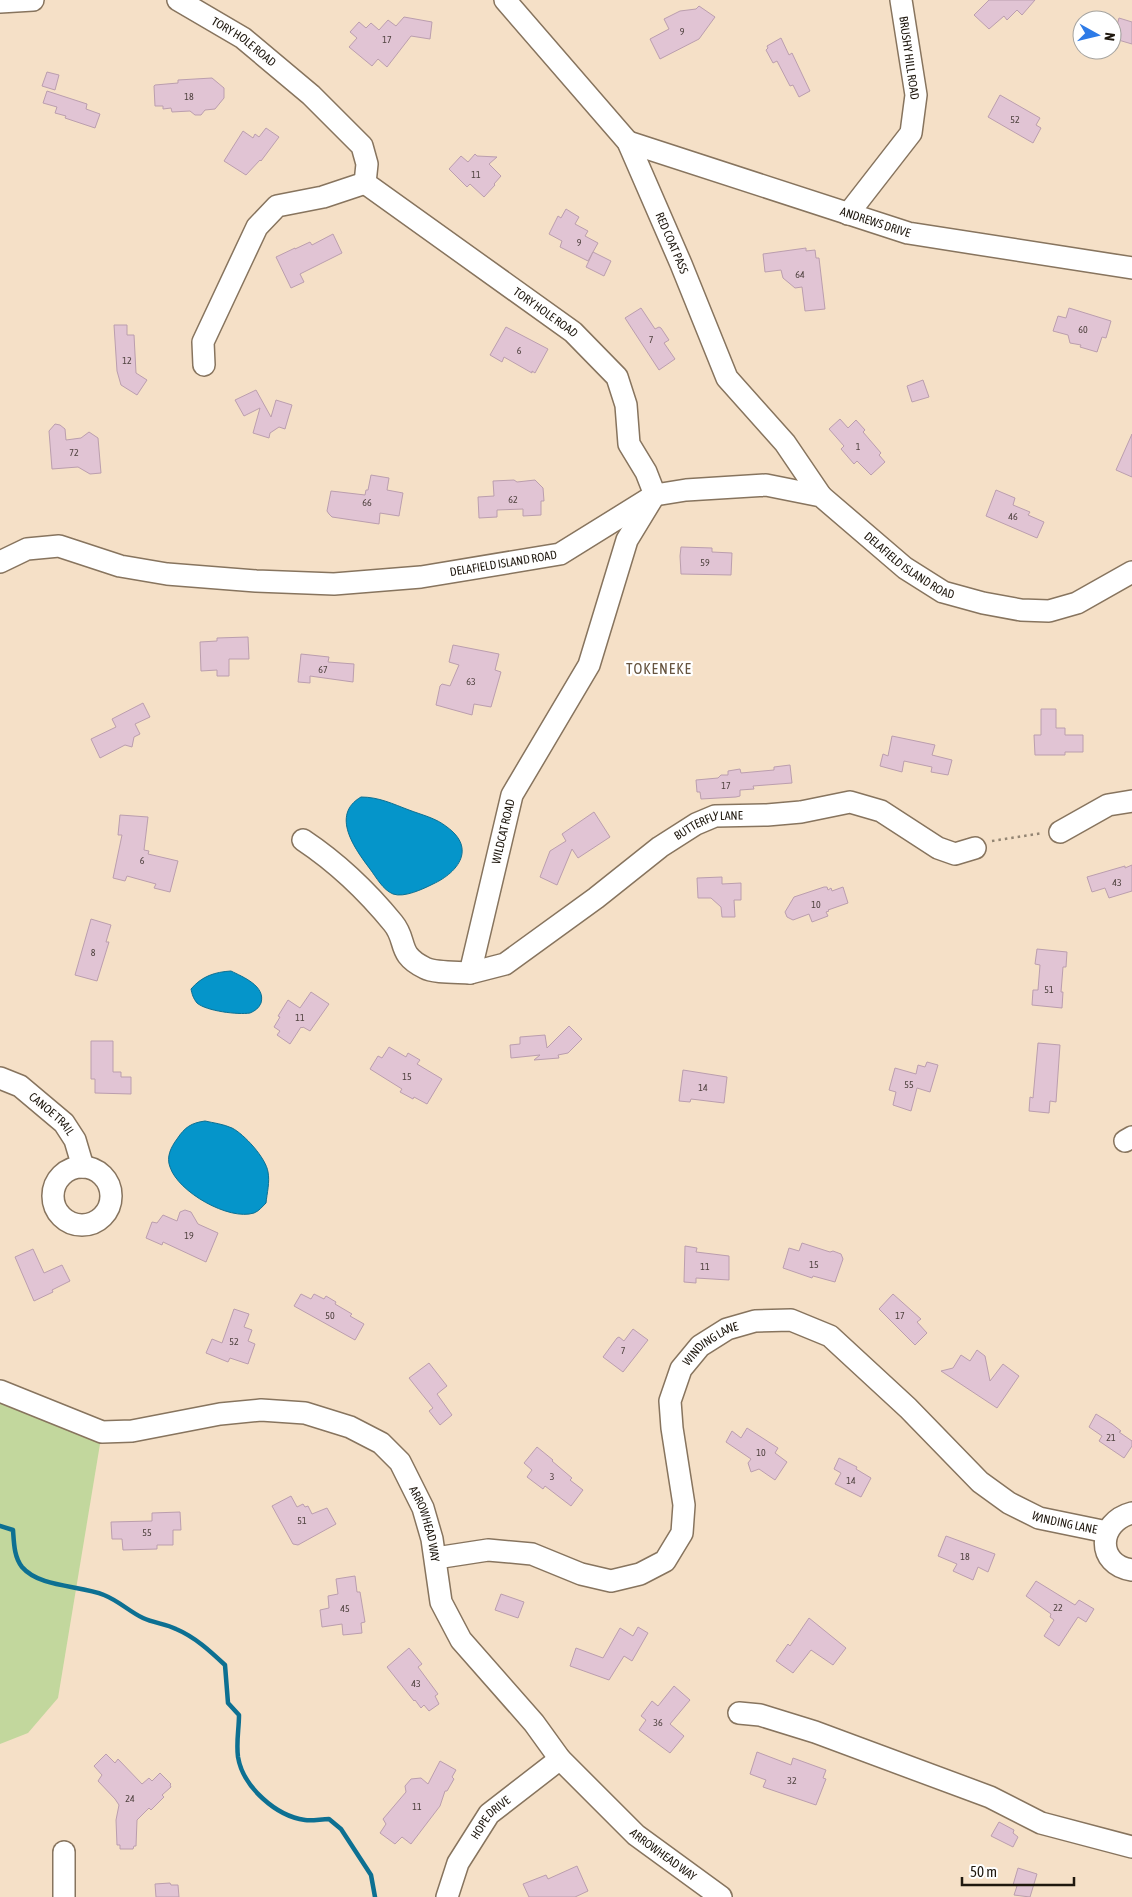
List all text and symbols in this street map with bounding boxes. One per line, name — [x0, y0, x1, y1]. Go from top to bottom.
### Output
north arrow — [1072, 10, 1122, 60]
street label: TORY HOLE ROAD — [209, 14, 279, 70]
street label: BRUSHY HILL ROAD — [896, 15, 922, 101]
house number: 9 — [680, 26, 685, 37]
text: N — [1101, 32, 1118, 42]
house number: 17 — [382, 34, 392, 45]
house number: 18 — [184, 91, 194, 102]
house number: 52 — [1010, 114, 1020, 125]
house number: 11 — [471, 169, 481, 180]
street label: ANDREWS DRIVE — [838, 204, 912, 240]
street label: RED COAT PASS — [652, 210, 691, 276]
house number: 9 — [577, 237, 582, 248]
house number: 64 — [795, 269, 805, 280]
street label: TORY HOLE ROAD — [511, 285, 581, 340]
house number: 60 — [1078, 324, 1088, 335]
house number: 7 — [649, 334, 654, 345]
house number: 6 — [517, 345, 522, 356]
house number: 12 — [122, 355, 132, 366]
house number: 1 — [856, 441, 861, 452]
house number: 72 — [69, 447, 79, 458]
house number: 62 — [508, 494, 518, 505]
house number: 66 — [362, 497, 372, 508]
house number: 46 — [1008, 511, 1018, 522]
street label: DELAFIELD ISLAND ROAD — [861, 529, 956, 602]
street label: DELAFIELD ISLAND ROAD — [449, 548, 558, 579]
house number: 59 — [700, 557, 710, 568]
district label: TOKENEKE — [626, 660, 692, 677]
house number: 67 — [318, 664, 328, 675]
house number: 63 — [466, 676, 476, 687]
house number: 17 — [721, 780, 731, 791]
street label: WILDCAT ROAD — [489, 797, 518, 866]
street label: BUTTERFLY LANE — [672, 808, 743, 843]
house number: 6 — [140, 855, 145, 866]
house number: 43 — [1112, 877, 1122, 888]
house number: 10 — [811, 899, 821, 910]
house number: 8 — [91, 947, 96, 958]
house number: 51 — [1044, 984, 1054, 995]
house number: 11 — [295, 1012, 305, 1023]
house number: 15 — [402, 1071, 412, 1082]
house number: 55 — [904, 1079, 914, 1090]
house number: 14 — [698, 1082, 708, 1093]
street label: CANOE TRAIL — [26, 1090, 77, 1138]
house number: 19 — [184, 1230, 194, 1241]
house number: 15 — [809, 1259, 819, 1270]
house number: 11 — [700, 1261, 710, 1272]
house number: 50 — [325, 1310, 335, 1321]
house number: 17 — [895, 1310, 905, 1321]
street label: WINDING LANE — [680, 1319, 740, 1368]
house number: 52 — [229, 1336, 239, 1347]
house number: 7 — [621, 1345, 626, 1356]
house number: 21 — [1106, 1432, 1116, 1443]
house number: 10 — [756, 1447, 766, 1458]
house number: 3 — [550, 1471, 555, 1482]
house number: 14 — [846, 1475, 856, 1486]
street label: ARROWHEAD WAY — [406, 1484, 442, 1563]
street label: WINDING LANE — [1029, 1508, 1098, 1537]
house number: 51 — [297, 1515, 307, 1526]
house number: 55 — [142, 1527, 152, 1538]
house number: 18 — [960, 1551, 970, 1562]
house number: 22 — [1053, 1602, 1063, 1613]
house number: 45 — [340, 1603, 350, 1614]
house number: 43 — [411, 1678, 421, 1689]
house number: 36 — [653, 1717, 663, 1728]
house number: 32 — [787, 1775, 797, 1786]
house number: 24 — [125, 1793, 135, 1804]
street label: HOPE DRIVE — [468, 1793, 513, 1842]
house number: 11 — [412, 1801, 422, 1812]
street label: ARROWHEAD WAY — [627, 1826, 700, 1884]
scale bar — [962, 1854, 1074, 1886]
text: 50 m — [970, 1863, 997, 1880]

